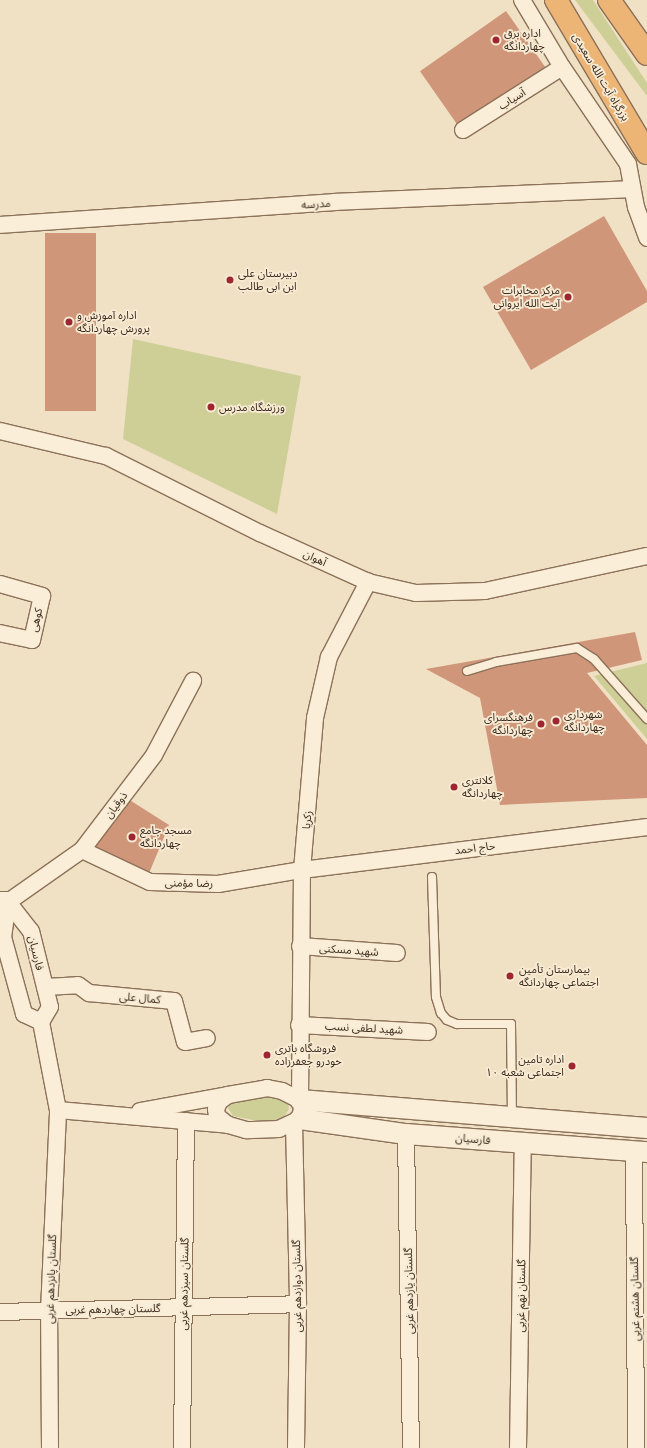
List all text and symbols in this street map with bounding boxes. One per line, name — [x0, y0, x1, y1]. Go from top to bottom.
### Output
place label: اداره برق چهاردانگه — [504, 27, 545, 53]
street label: بزرگراه آیت الله سعیدی — [570, 31, 632, 123]
marker: اداره برق چهاردانگه — [491, 35, 501, 45]
street label: آسیاب — [496, 86, 528, 112]
street label: مدرسه — [301, 196, 331, 212]
place label: دبیرستان علی ابن ابی طالب — [238, 267, 298, 293]
marker: دبیرستان علی ابن ابی طالب — [225, 275, 235, 285]
place label: مرکز مخابرات آیت الله ایروانی — [493, 284, 560, 310]
marker: مرکز مخابرات آیت الله ایروانی — [563, 292, 573, 302]
place label: اداره آموزش و پرورش چهاردانگه — [77, 309, 150, 335]
marker: اداره آموزش و پرورش چهاردانگه — [64, 317, 74, 327]
place label: ورزشگاه مدرس — [219, 400, 285, 414]
marker: ورزشگاه مدرس — [206, 402, 216, 412]
street label: آهوان — [301, 547, 329, 569]
street label: کوهی — [27, 607, 45, 633]
place label: شهرداری چهاردانگه — [564, 708, 605, 734]
place label: فرهنگسرای چهاردانگه — [484, 711, 533, 737]
marker: شهرداری چهاردانگه — [551, 716, 561, 726]
marker: فرهنگسرای چهاردانگه — [536, 719, 546, 729]
place label: کلانتری چهاردانگه — [462, 774, 503, 800]
marker: کلانتری چهاردانگه — [449, 782, 459, 792]
street label: ذوقیان — [102, 789, 130, 821]
street label: زکریا — [300, 810, 314, 830]
place label: مسجد جامع چهاردانگه — [140, 824, 192, 850]
marker: مسجد جامع چهاردانگه — [127, 832, 137, 842]
street label: حاج احمد — [454, 839, 496, 857]
street label: رضا مؤمنی — [165, 876, 213, 890]
street label: فارسیان — [25, 934, 47, 972]
street label: شهید مسکنی — [319, 941, 379, 959]
place label: بیمارستان تأمین اجتماعی چهاردانگه — [519, 963, 599, 989]
marker: بیمارستان تأمین اجتماعی چهاردانگه — [504, 970, 516, 982]
street label: کمال علی — [119, 990, 161, 1006]
street label: شهید لطفی نسب — [324, 1019, 404, 1037]
place label: فروشگاه باتری خودرو جعفرزاده — [275, 1042, 342, 1068]
marker: فروشگاه باتری خودرو جعفرزاده — [262, 1050, 272, 1060]
place label: اداره تامین اجتماعی شعبه ۱۰ — [486, 1053, 564, 1079]
marker: اداره تامین اجتماعی شعبه ۱۰ — [567, 1061, 577, 1071]
street label: فارسیان — [455, 1131, 491, 1147]
street label: گلستان پانزدهم غربی — [43, 1234, 59, 1324]
street label: گلستان سیزدهم غربی — [177, 1237, 191, 1331]
street label: گلستان دوازدهم غربی — [290, 1240, 304, 1332]
street label: گلستان یازدهم غربی — [402, 1248, 416, 1334]
street label: گلستان هشتم غربی — [628, 1257, 642, 1341]
street label: گلستان نهم غربی — [514, 1259, 528, 1333]
street label: گلستان چهاردهم غربی — [65, 1302, 161, 1316]

